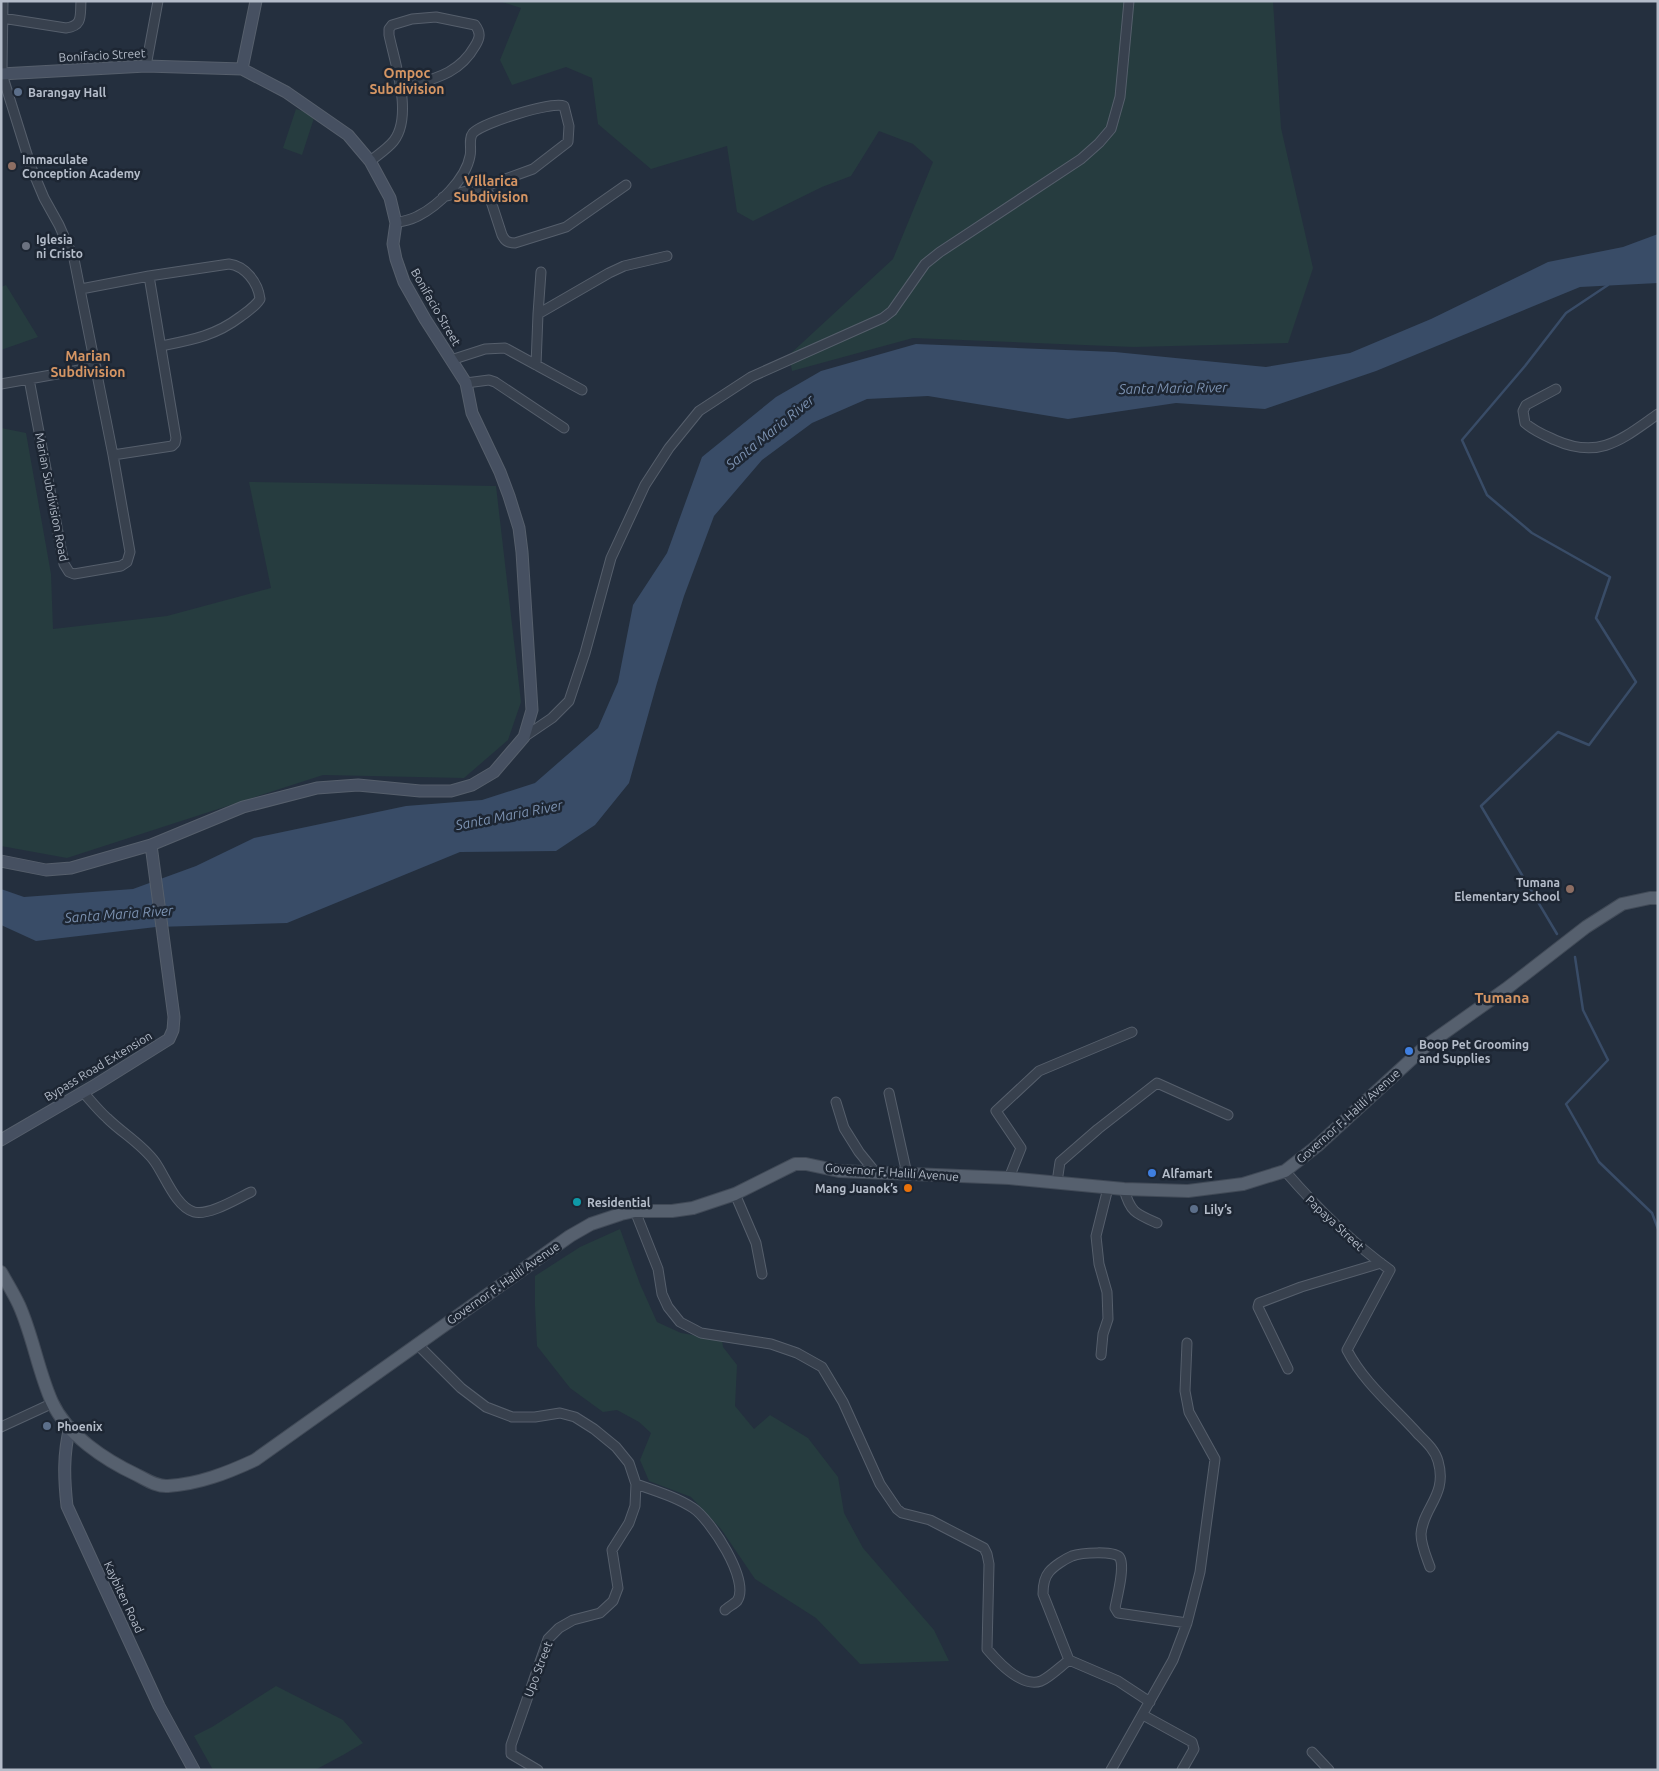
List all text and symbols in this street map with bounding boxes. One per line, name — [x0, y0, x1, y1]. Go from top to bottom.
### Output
street label: Bonifacio Street — [58, 46, 146, 64]
district label: Ompoc Subdivision — [369, 65, 445, 97]
marker: Barangay Hall — [12, 86, 24, 98]
place label: Barangay Hall — [28, 86, 106, 99]
place label: Immaculate Conception Academy — [22, 153, 141, 180]
marker: Immaculate Conception Academy — [6, 160, 18, 172]
district label: Villarica Subdivision — [453, 173, 529, 205]
place label: Iglesia ni Cristo — [36, 233, 83, 260]
marker: Iglesia ni Cristo — [20, 240, 32, 252]
street label: Bonifacio Street — [409, 266, 463, 348]
district label: Marian Subdivision — [50, 348, 126, 380]
water label: Santa Maria River — [1117, 379, 1228, 397]
water label: Santa Maria River — [722, 391, 818, 473]
street label: Marian Subdivision Road — [33, 431, 71, 563]
water label: Santa Maria River — [453, 797, 565, 833]
place label: Tumana Elementary School — [1454, 876, 1560, 903]
marker: Tumana Elementary School — [1564, 883, 1576, 895]
water label: Santa Maria River — [63, 902, 174, 926]
district label: Tumana — [1475, 989, 1529, 1006]
street label: Bypass Road Extension — [42, 1029, 154, 1103]
place label: Boop Pet Grooming and Supplies — [1419, 1038, 1529, 1065]
marker: Boop Pet Grooming and Supplies — [1403, 1045, 1415, 1057]
street label: Governor F. Halili Avenue — [1294, 1066, 1402, 1166]
street label: Governor F. Halili Avenue — [825, 1161, 959, 1183]
marker: Alfamart — [1146, 1167, 1158, 1179]
place label: Alfamart — [1162, 1167, 1212, 1180]
place label: Mang Juanok’s — [815, 1182, 898, 1195]
marker: Mang Juanok’s — [902, 1182, 914, 1194]
street label: Papaya Street — [1303, 1193, 1367, 1253]
marker: Residential — [571, 1196, 583, 1208]
place label: Residential — [587, 1196, 651, 1209]
marker: Lily’s — [1188, 1203, 1200, 1215]
place label: Lily’s — [1204, 1203, 1232, 1216]
street label: Governor F. Halili Avenue — [444, 1239, 562, 1327]
marker: Phoenix — [41, 1420, 53, 1432]
place label: Phoenix — [57, 1420, 103, 1433]
street label: Kaybiten Road — [102, 1559, 146, 1635]
street label: Upo Street — [521, 1639, 555, 1699]

